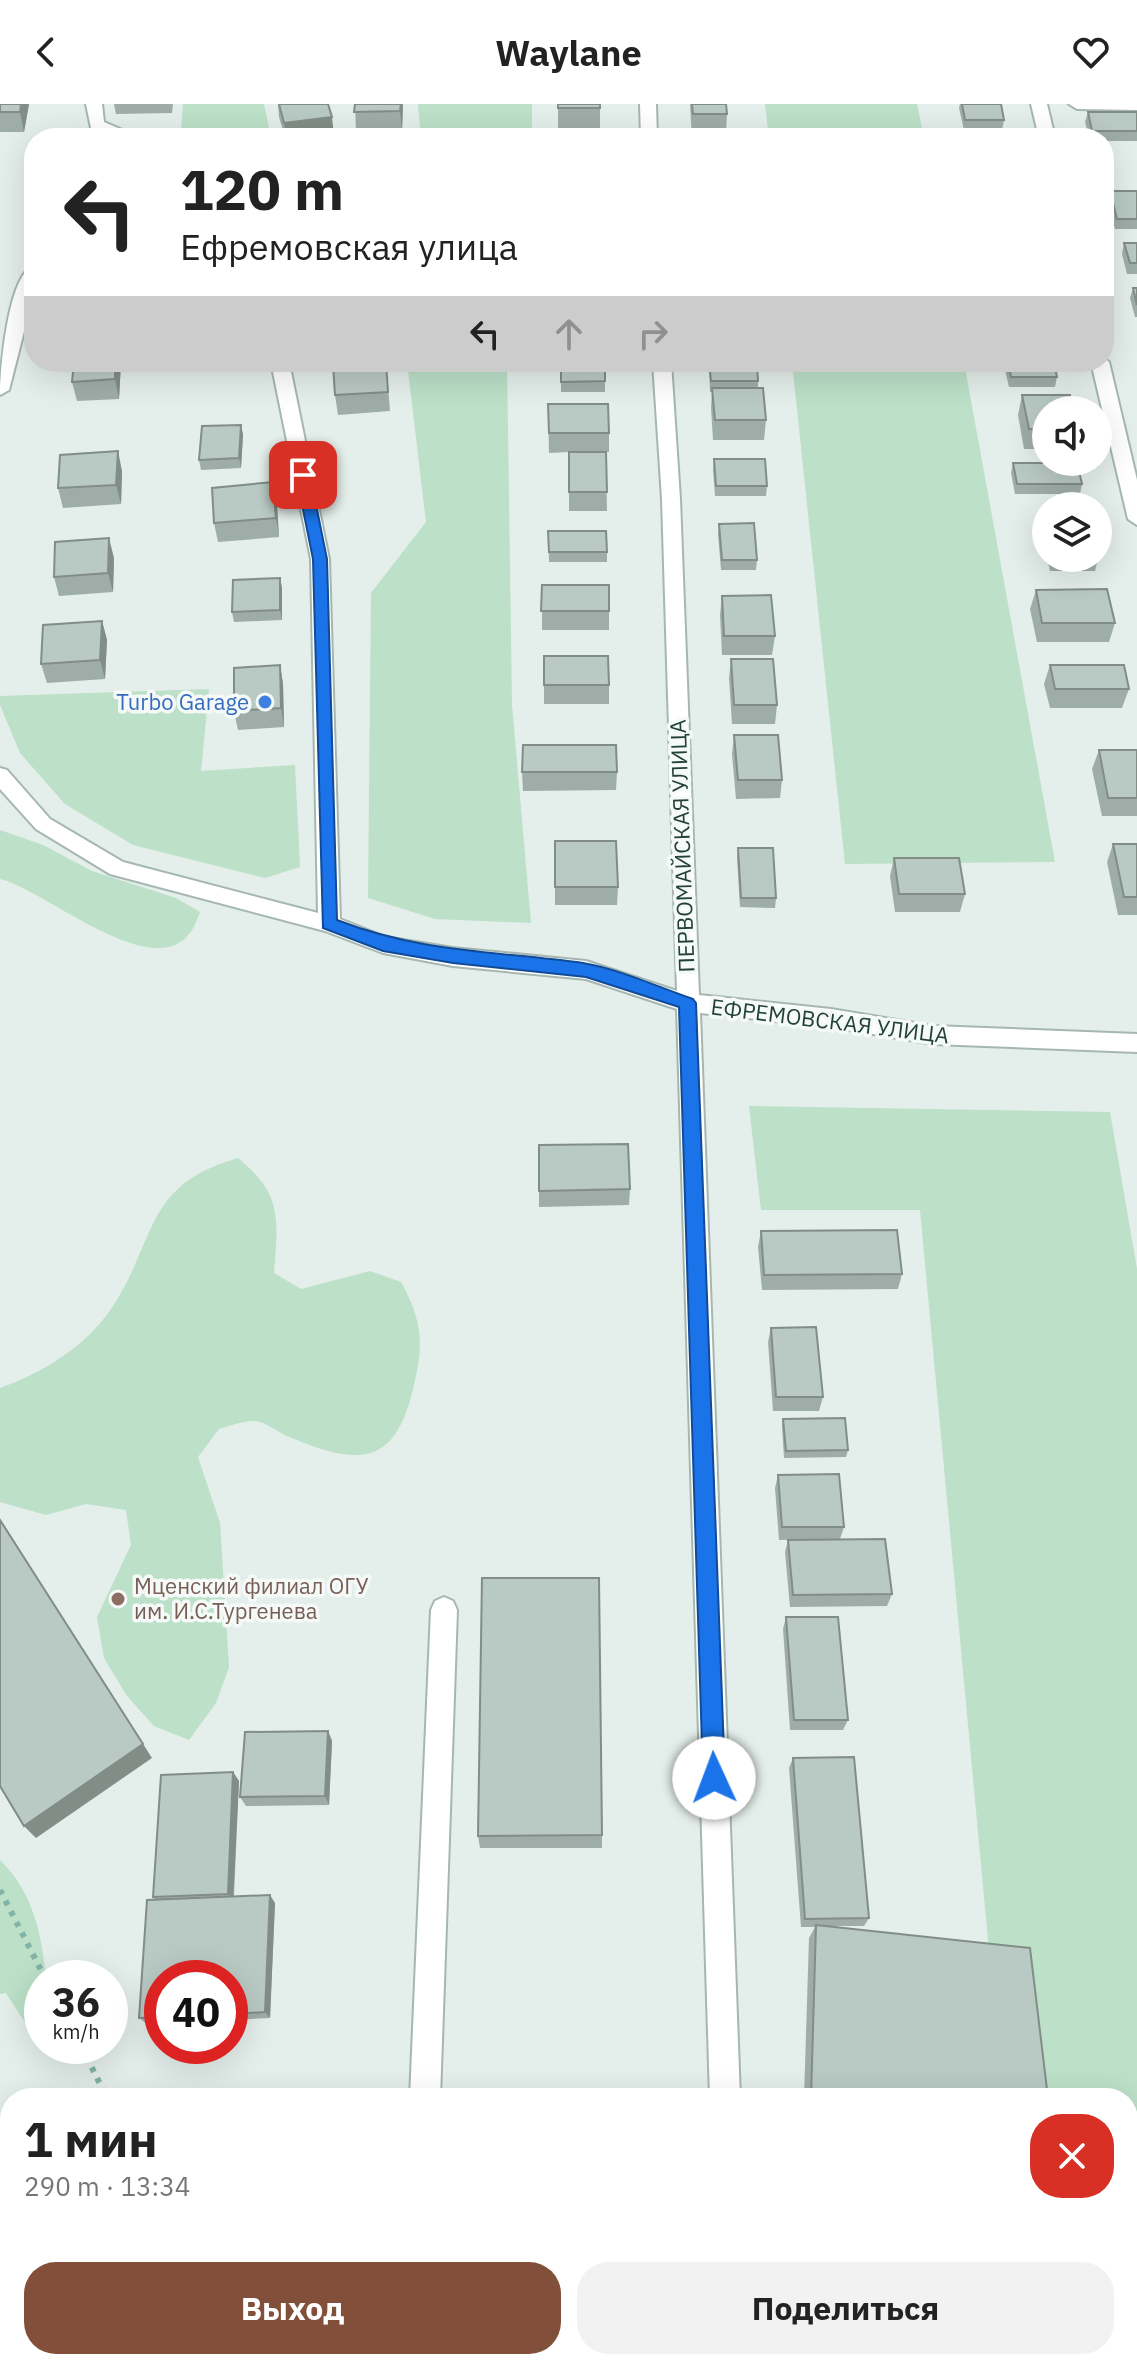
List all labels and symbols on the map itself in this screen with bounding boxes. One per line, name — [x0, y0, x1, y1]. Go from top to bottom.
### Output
pin — [269, 441, 337, 509]
place label: Turbo Garage — [116, 687, 249, 716]
marker: Turbo Garage — [256, 693, 274, 711]
street label: ПЕРВОМАЙСКАЯ УЛИЦА — [663, 719, 700, 973]
street label: ЕФРЕМОВСКАЯ УЛИЦА — [709, 992, 951, 1049]
place label: Мценский филиал ОГУ им. И.С.Тургенева — [134, 1571, 368, 1625]
marker: Мценский филиал ОГУ им. И.С.Тургенева — [109, 1590, 127, 1608]
position arrow — [672, 1736, 756, 1820]
speed limit sign: 40 — [144, 1960, 248, 2064]

